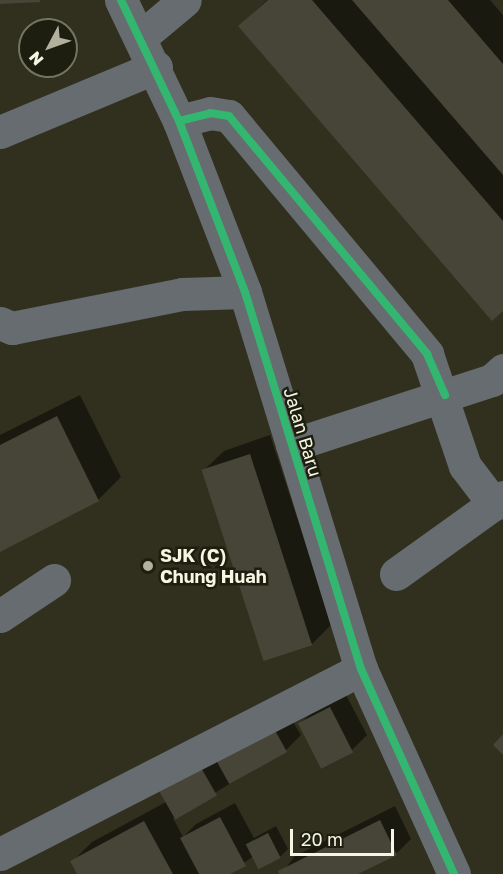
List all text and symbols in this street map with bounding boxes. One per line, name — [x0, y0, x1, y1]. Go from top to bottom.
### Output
north arrow — [18, 18, 78, 78]
text: N — [24, 47, 47, 70]
street label: Jalan Baru — [279, 385, 327, 479]
place label: SJK (C) Chung Huah — [160, 545, 267, 588]
marker: SJK (C) Chung Huah — [141, 559, 155, 573]
scale bar — [293, 817, 396, 855]
text: 20 m — [301, 828, 343, 850]

